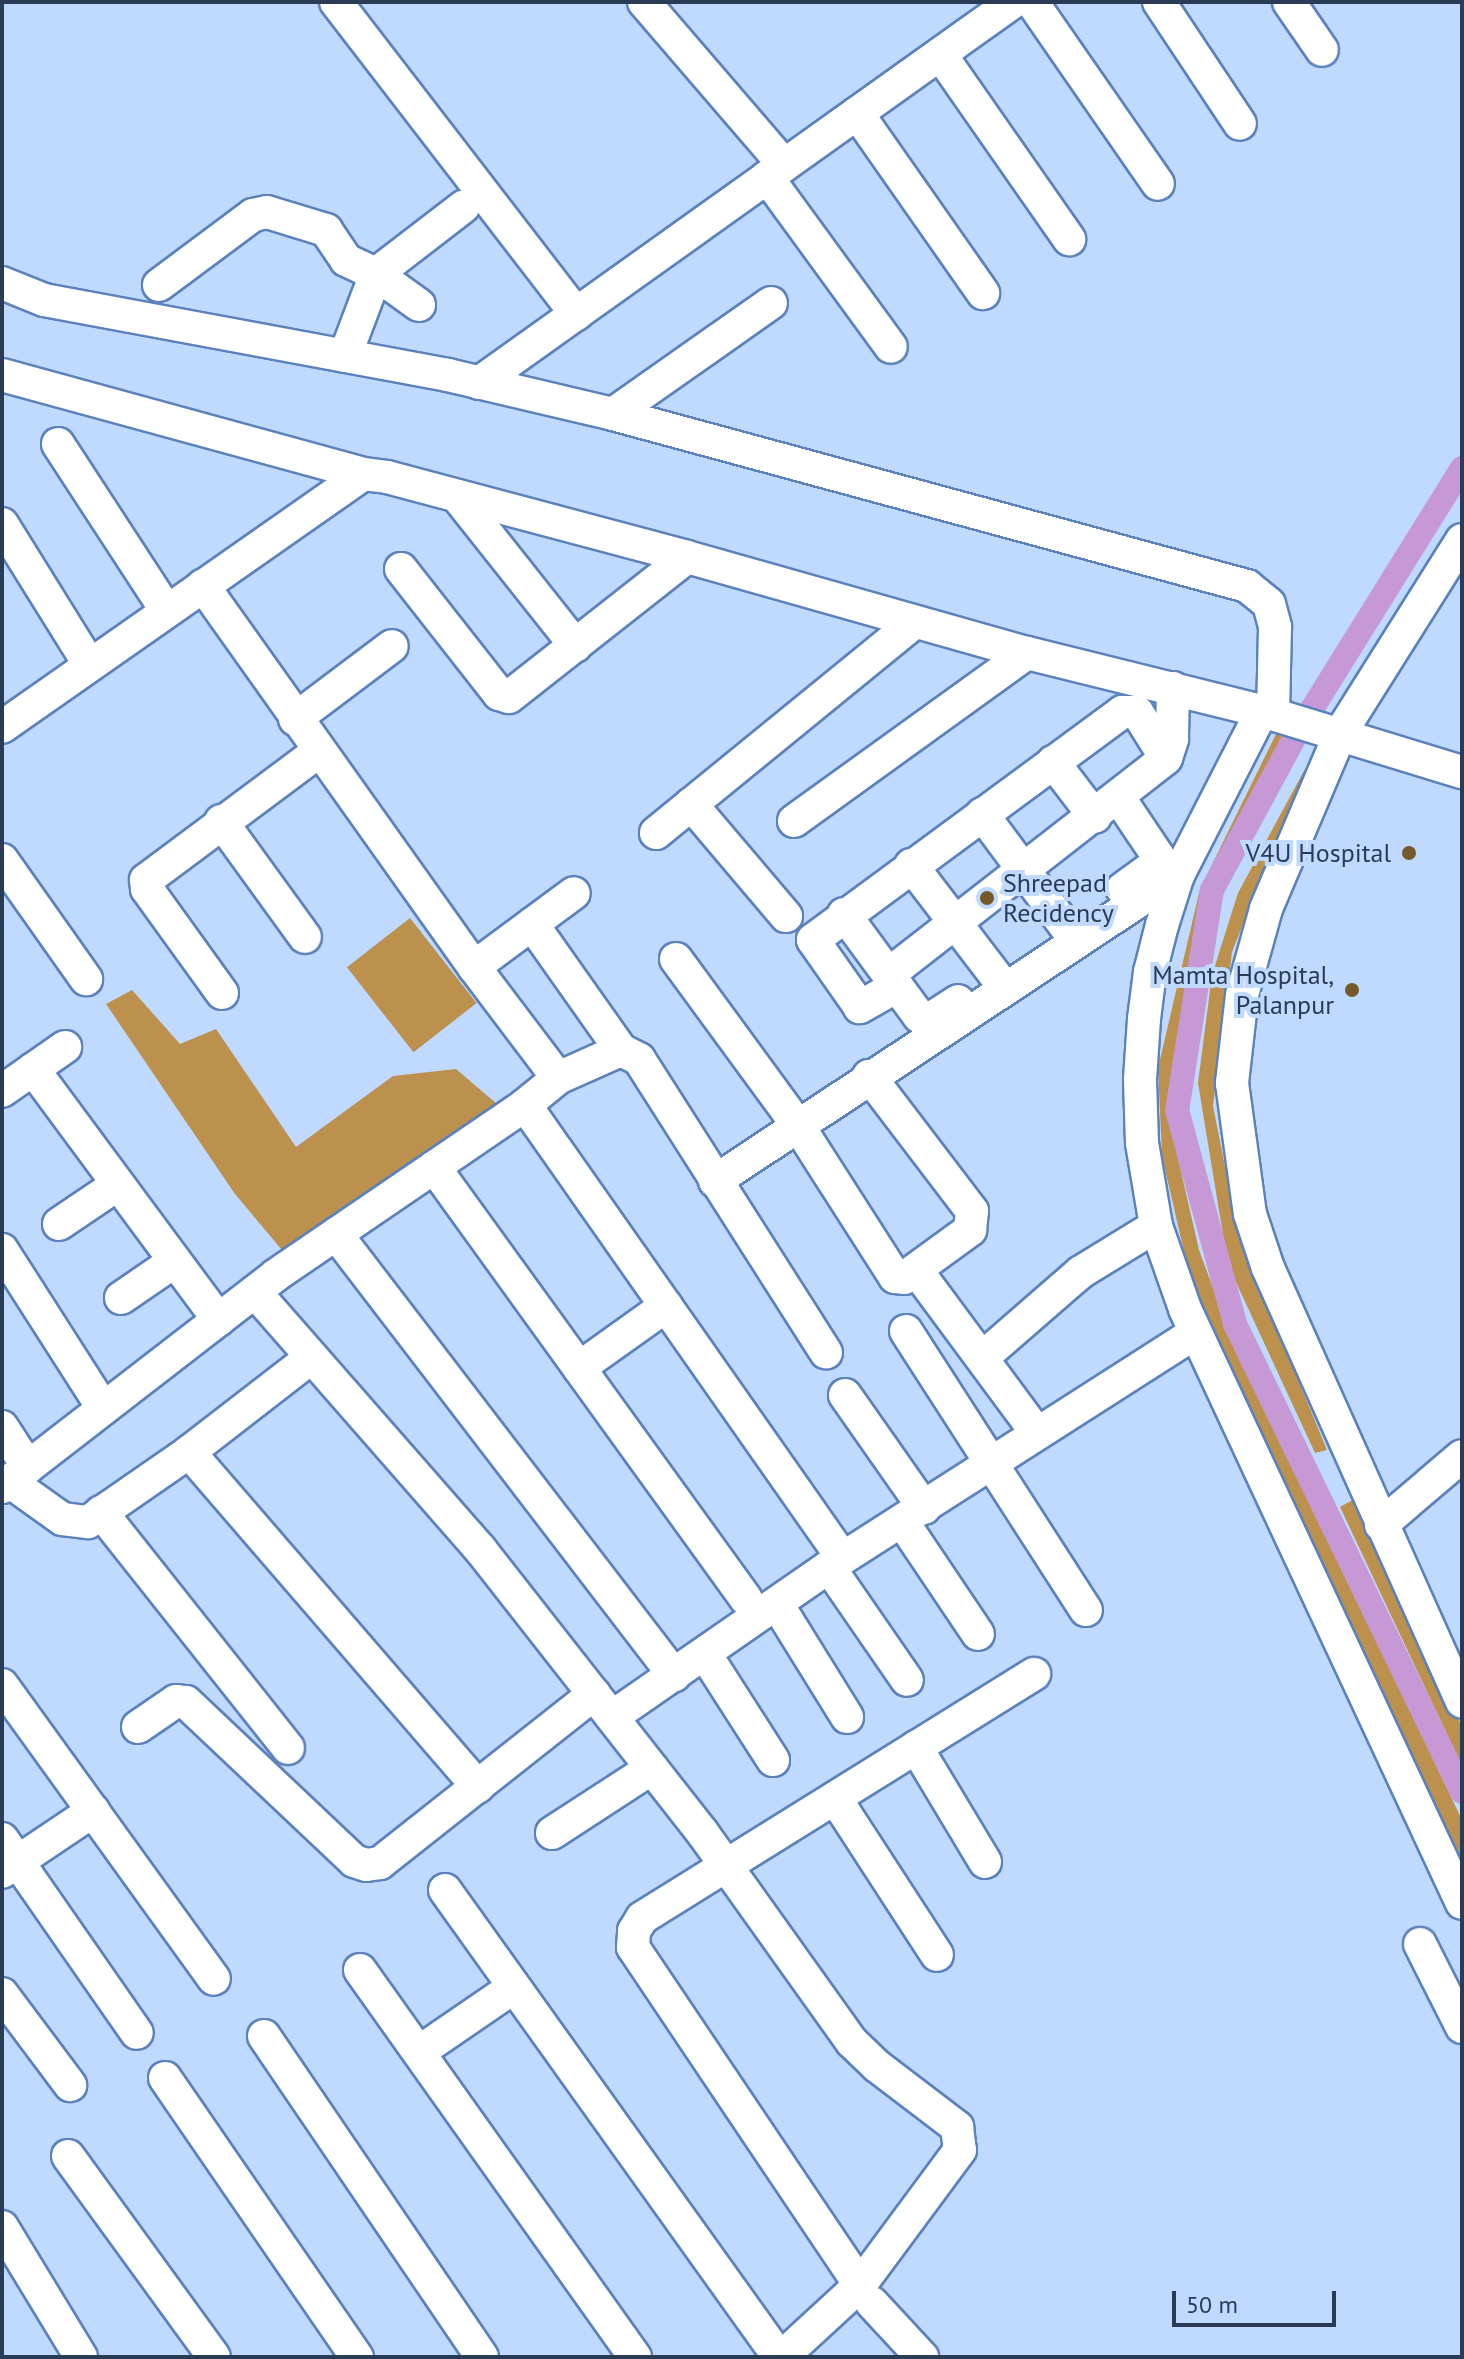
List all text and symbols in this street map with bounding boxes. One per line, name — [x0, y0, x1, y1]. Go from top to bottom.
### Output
place label: V4U Hospital — [1245, 837, 1391, 869]
marker: V4U Hospital — [1398, 842, 1420, 864]
place label: Shreepad Recidency — [1003, 867, 1114, 928]
marker: Shreepad Recidency — [978, 889, 996, 907]
place label: Mamta Hospital, Palanpur — [1152, 959, 1334, 1020]
marker: Mamta Hospital, Palanpur — [1341, 979, 1363, 1001]
scale bar — [1176, 2275, 1340, 2325]
text: 50 m — [1186, 2289, 1238, 2320]

